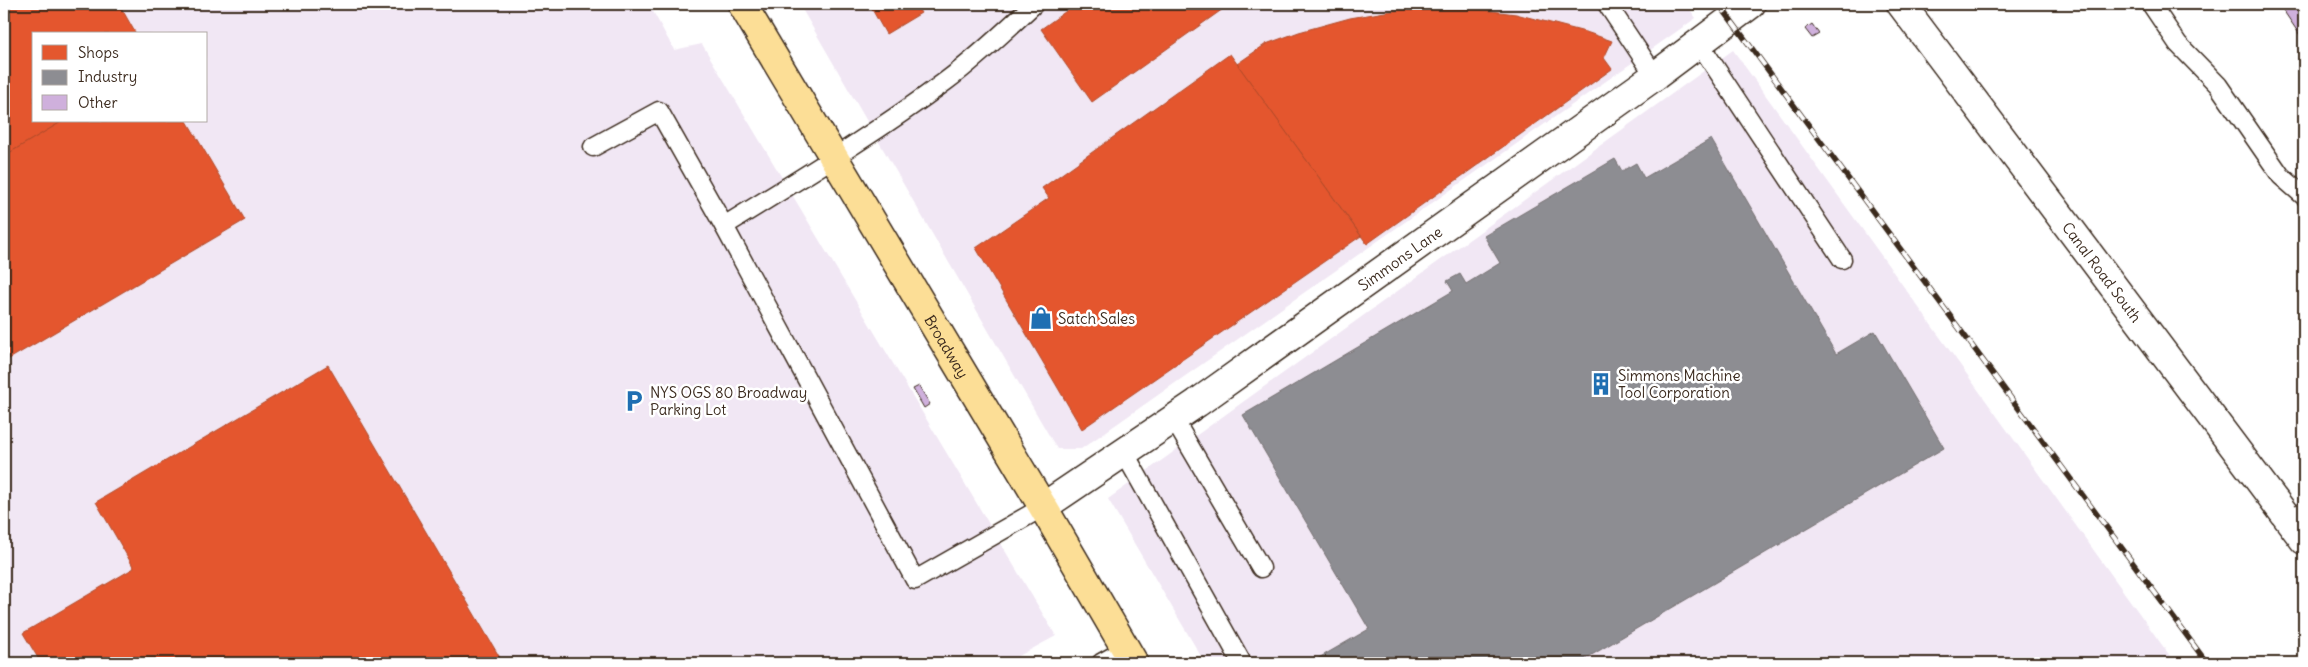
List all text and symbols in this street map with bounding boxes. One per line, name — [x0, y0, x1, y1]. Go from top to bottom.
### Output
legend — [32, 32, 208, 122]
text: Shops — [78, 43, 119, 62]
text: Industry — [78, 67, 137, 86]
text: Other — [78, 93, 118, 112]
street label: Canal Road South — [2058, 218, 2146, 326]
street label: Simmons Lane — [1354, 222, 1446, 295]
shop icon: Satch Sales — [1028, 305, 1054, 331]
place label: Satch Sales — [1058, 309, 1135, 328]
street label: Broadway — [921, 311, 973, 381]
place label: Simmons Machine Tool Corporation — [1618, 366, 1741, 402]
building icon: Simmons Machine Tool Corporation — [1588, 371, 1614, 397]
place label: NYS OGS 80 Broadway Parking Lot — [650, 383, 807, 419]
parking icon: NYS OGS 80 Broadway Parking Lot — [621, 388, 647, 414]

